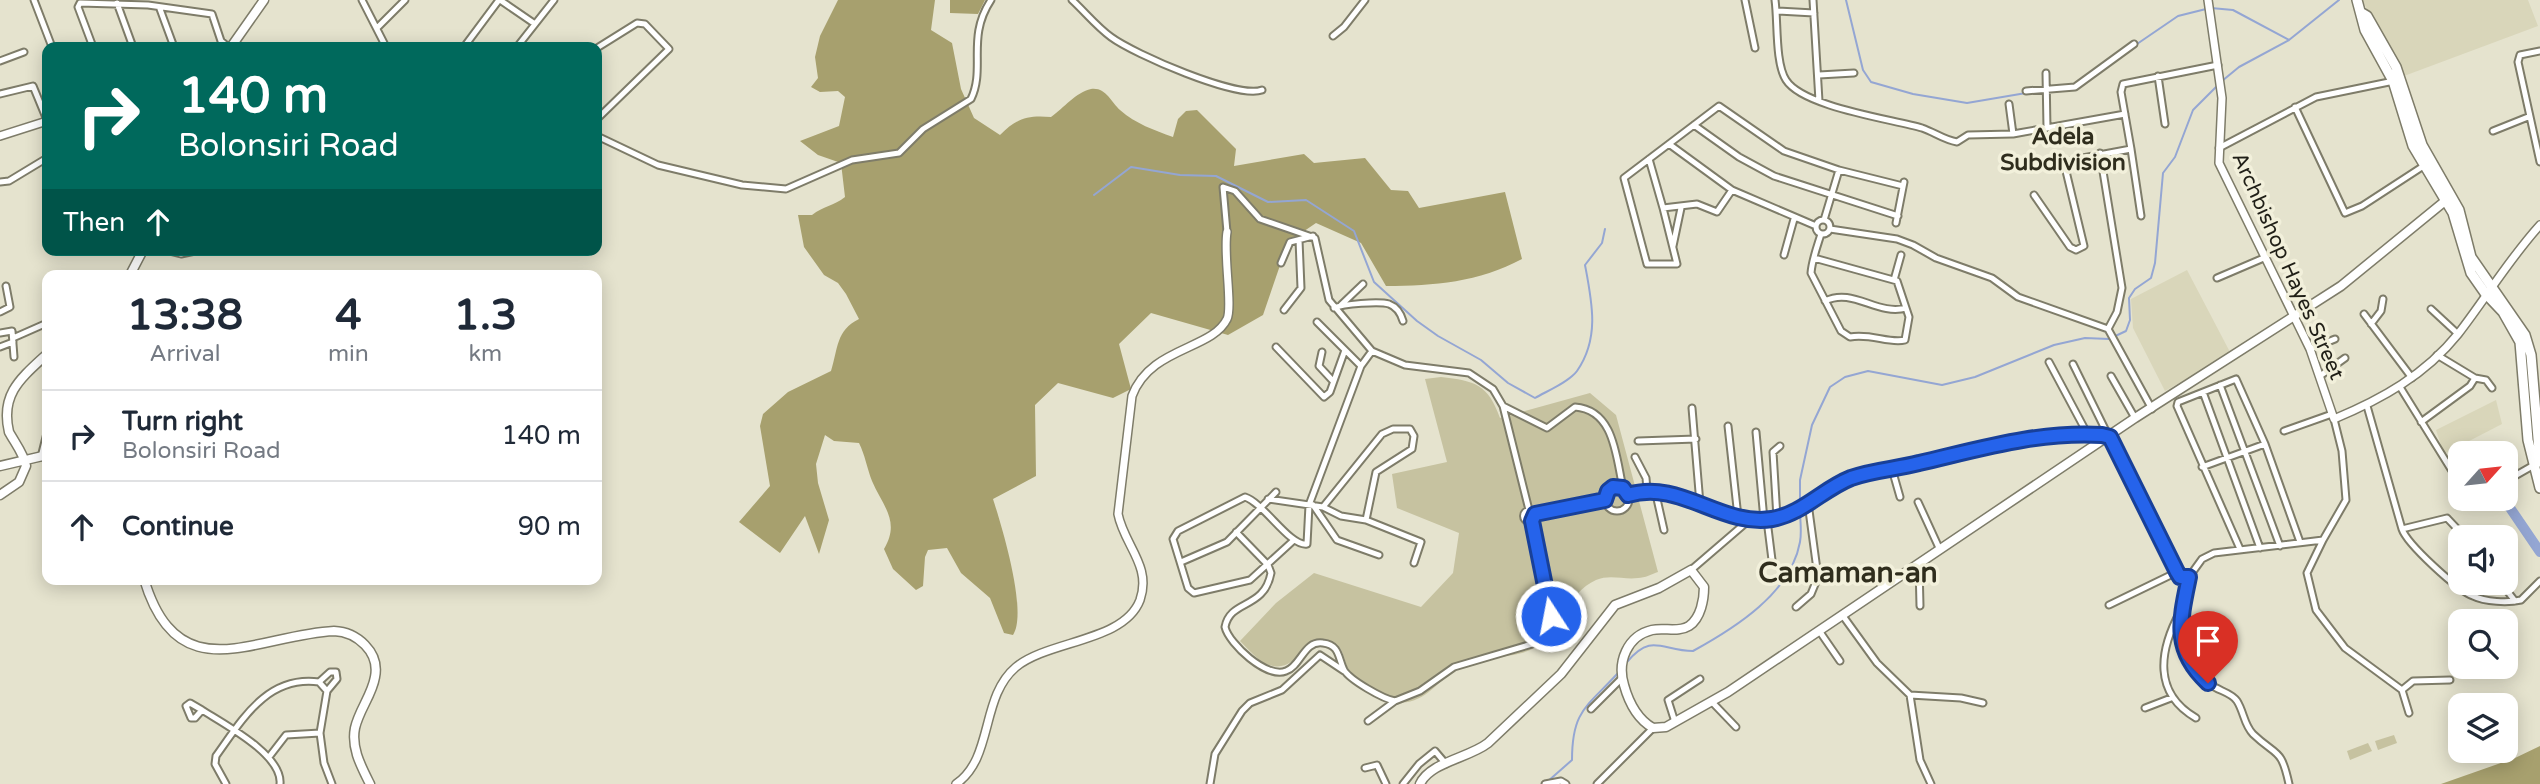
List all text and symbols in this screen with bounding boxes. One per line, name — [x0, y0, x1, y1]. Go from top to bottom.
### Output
text: 140 m — [178, 67, 328, 126]
icon: right — [63, 70, 154, 161]
district label: Adela Subdivision — [2000, 123, 2126, 177]
text: Bolonsiri Road — [178, 127, 399, 165]
street label: Archbishop Hayes Street — [2227, 148, 2349, 384]
icon: ahead — [139, 203, 177, 241]
text: Then — [63, 207, 125, 238]
text: 13:38 — [127, 290, 243, 341]
text: 4 — [335, 290, 362, 341]
text: 1.3 — [454, 290, 517, 341]
text: Arrival — [149, 340, 221, 368]
text: min — [328, 340, 369, 368]
text: km — [469, 340, 502, 368]
text: Turn right — [122, 406, 243, 437]
icon: right — [63, 417, 101, 455]
text: 140 m — [501, 420, 581, 451]
text: Bolonsiri Road — [122, 437, 281, 465]
north arrow — [2448, 441, 2518, 511]
map controls — [2448, 441, 2518, 763]
icon: ahead — [63, 508, 101, 546]
text: Continue — [122, 511, 234, 542]
text: 90 m — [518, 511, 581, 542]
button: sound — [2448, 525, 2518, 595]
district label: Camaman-an — [1758, 556, 1938, 590]
position arrow — [1514, 579, 1588, 653]
button: search — [2448, 609, 2518, 679]
pin — [2178, 611, 2238, 683]
icon: arrive — [2189, 622, 2227, 660]
button: layers — [2448, 693, 2518, 763]

